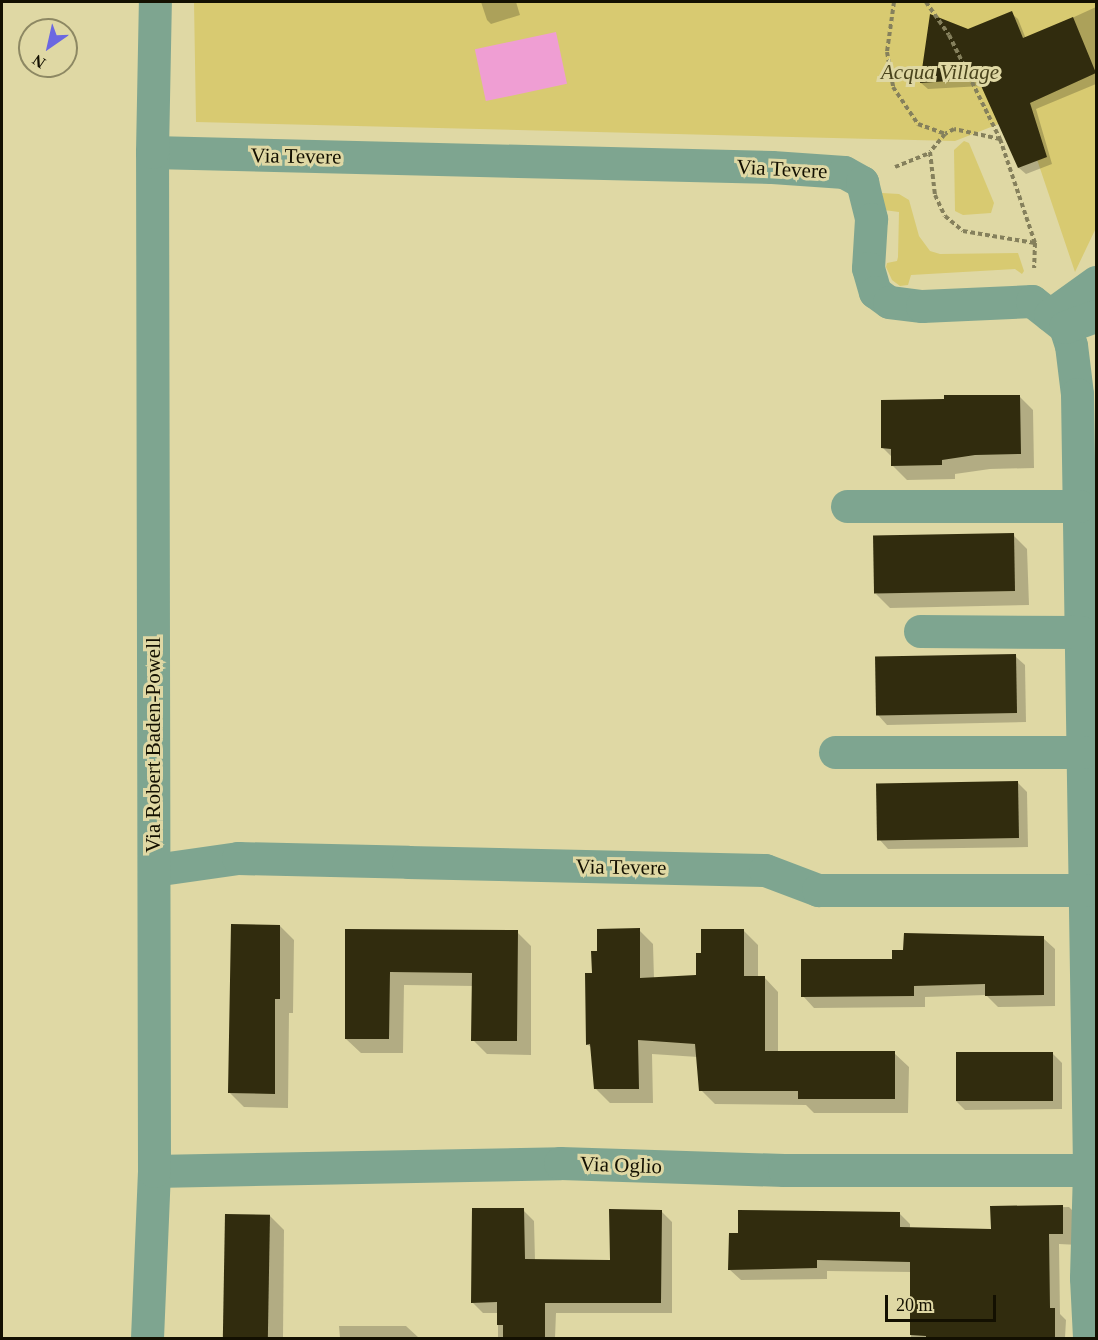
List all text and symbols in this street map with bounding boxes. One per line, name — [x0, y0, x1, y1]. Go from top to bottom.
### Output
north arrow — [18, 18, 78, 78]
text: N — [29, 51, 48, 72]
park label: Acqua Village — [881, 59, 999, 85]
street label: Via Tevere — [250, 143, 342, 169]
street label: Via Tevere — [736, 154, 828, 184]
street label: Via Robert Baden-Powell — [140, 637, 166, 853]
street label: Via Tevere — [575, 854, 667, 880]
street label: Via Oglio — [580, 1151, 662, 1179]
scale bar — [888, 1283, 999, 1321]
text: 20 m — [896, 1295, 933, 1315]

